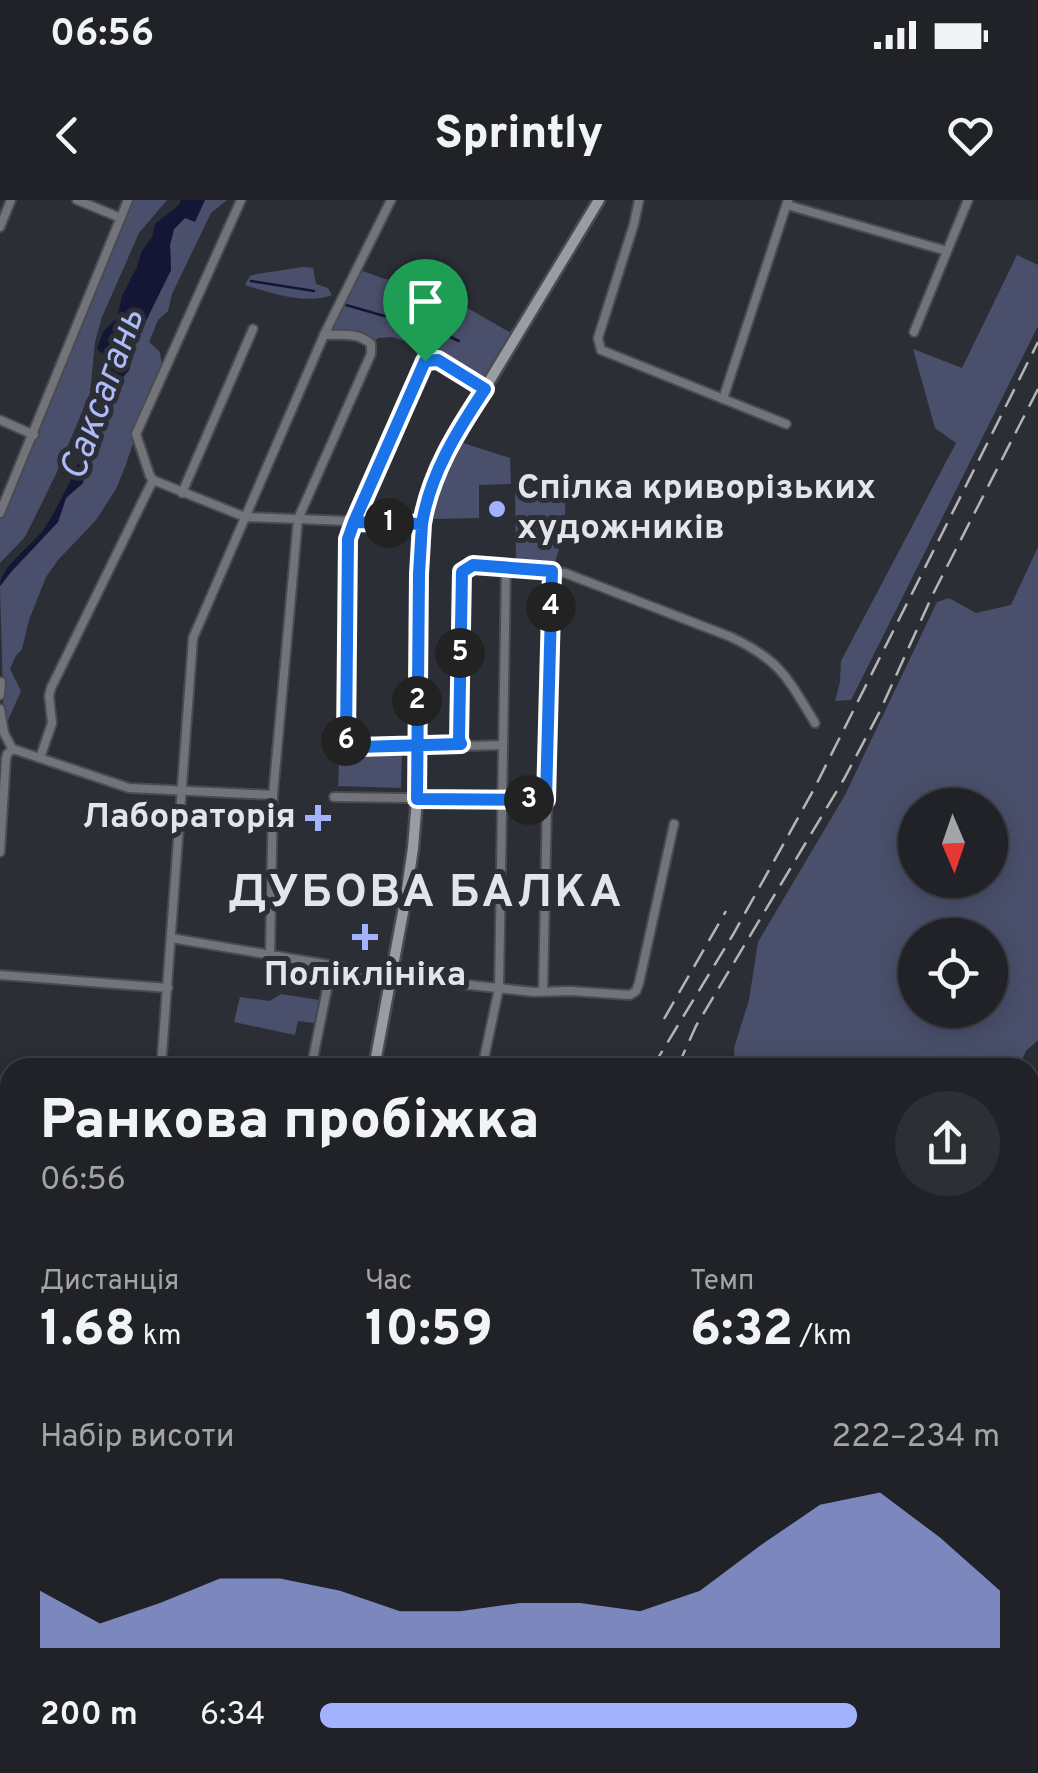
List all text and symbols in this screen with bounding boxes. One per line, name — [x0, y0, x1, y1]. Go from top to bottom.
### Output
text: 06:56 — [50, 11, 154, 60]
text: Sprintly — [435, 107, 603, 164]
icon: back — [40, 108, 95, 163]
icon: heart — [943, 108, 998, 163]
pin — [383, 259, 468, 362]
icon: arrive — [398, 274, 453, 329]
water label: Саксагань — [50, 302, 158, 488]
place label: Спілка криворізьких художників — [517, 467, 876, 551]
pin: 1 — [364, 498, 414, 548]
marker: Спілка криворізьких художників — [486, 498, 508, 520]
text: 1 — [383, 505, 395, 541]
pin: 4 — [526, 582, 576, 632]
text: 4 — [542, 589, 560, 625]
pin: 5 — [435, 628, 485, 678]
text: 5 — [451, 635, 469, 671]
pin: 2 — [392, 676, 442, 726]
text: 2 — [408, 683, 426, 719]
pin: 6 — [321, 716, 371, 766]
text: 6 — [337, 723, 355, 759]
pin: 3 — [504, 775, 554, 825]
text: 3 — [521, 782, 537, 818]
north arrow — [898, 788, 1008, 898]
map controls — [898, 788, 1008, 1028]
place label: Лабораторія — [83, 796, 296, 840]
marker: Лабораторія — [305, 805, 331, 831]
district label: ДУБОВА БАЛКА — [228, 866, 624, 923]
button: locate — [898, 918, 1008, 1028]
marker: Поліклініка — [352, 924, 378, 950]
place label: Поліклініка — [264, 954, 466, 998]
text: Ранкова пробіжка — [40, 1088, 539, 1158]
button: share — [895, 1091, 1000, 1196]
text: 06:56 — [40, 1161, 126, 1201]
text: Дистанція — [40, 1264, 179, 1300]
text: Час — [365, 1264, 412, 1300]
text: Темп — [690, 1264, 754, 1300]
text: 1.68 — [40, 1300, 136, 1363]
text: 10:59 — [365, 1300, 493, 1363]
text: 6:32 — [690, 1300, 793, 1363]
text: km — [136, 1319, 181, 1355]
text: /km — [793, 1319, 852, 1355]
text: Набір висоти — [40, 1418, 235, 1458]
text: 222–234 m — [832, 1418, 1000, 1458]
text: 200 m — [40, 1696, 138, 1736]
text: 6:34 — [200, 1696, 265, 1736]

